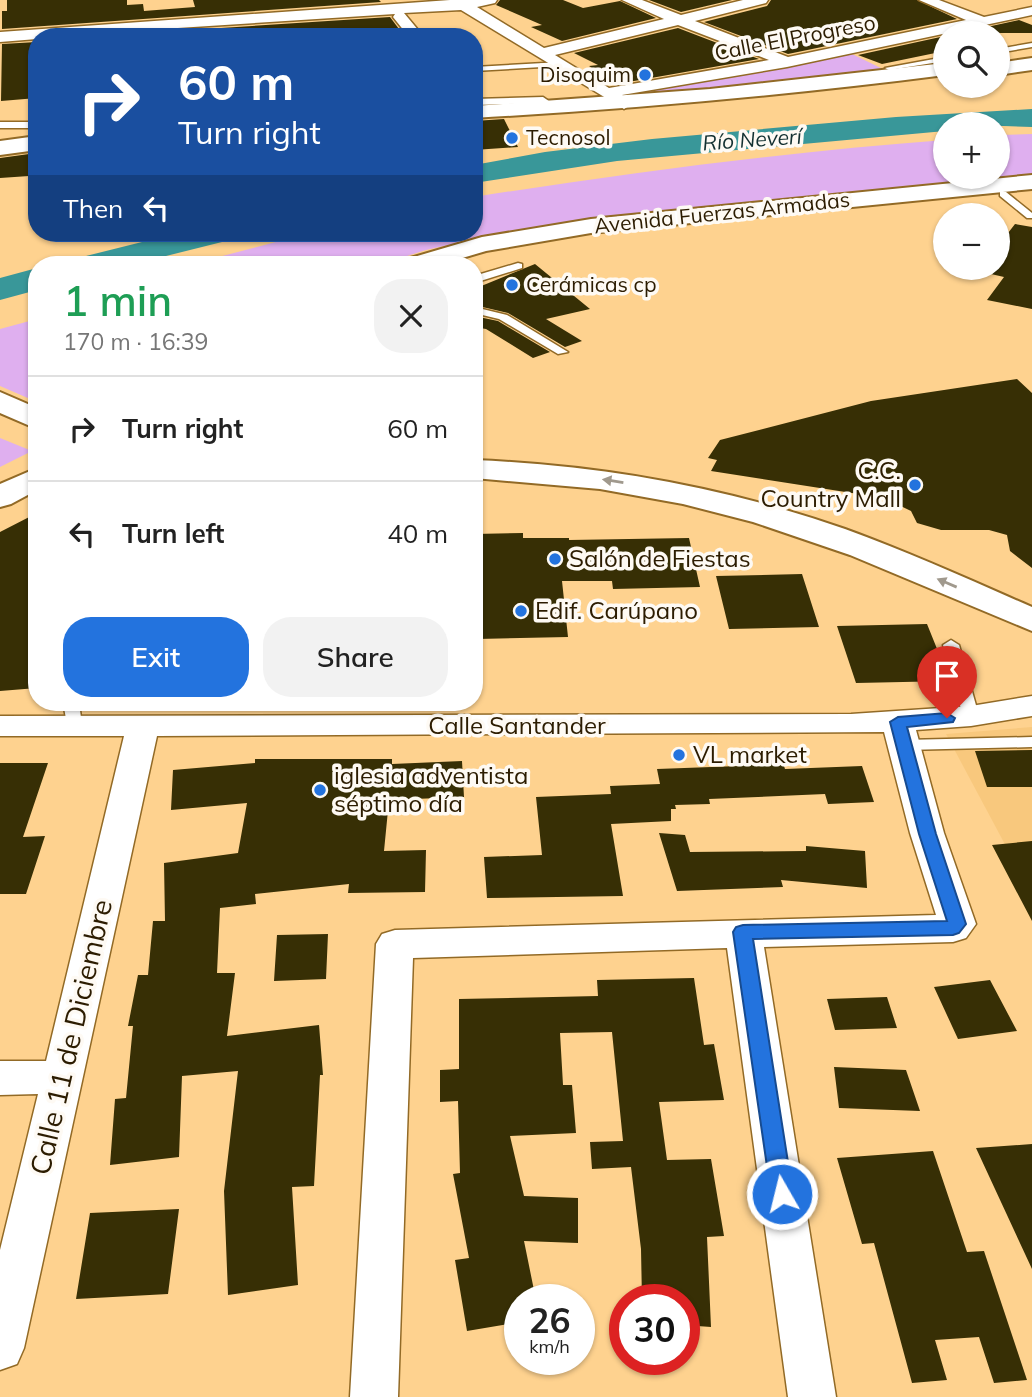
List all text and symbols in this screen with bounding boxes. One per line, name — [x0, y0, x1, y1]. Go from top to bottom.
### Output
street label: Calle El Progreso — [712, 9, 877, 65]
map controls — [933, 21, 1010, 280]
button: search — [933, 21, 1010, 98]
text: 60 m — [178, 51, 294, 112]
icon: right — [63, 56, 154, 147]
place label: Disoquim — [540, 61, 631, 87]
marker: Disoquim — [637, 67, 653, 83]
text: Turn right — [178, 112, 321, 152]
button: + — [933, 112, 1010, 189]
water label: Río Neverí — [702, 122, 805, 155]
place label: Tecnosol — [526, 124, 611, 150]
marker: Tecnosol — [504, 130, 520, 146]
street label: Avenida Fuerzas Armadas — [593, 186, 851, 238]
icon: left — [137, 189, 175, 227]
text: Then — [63, 192, 123, 225]
button: − — [933, 203, 1010, 280]
place label: Cerámicas cp — [526, 271, 657, 297]
text: 1 min — [63, 274, 172, 327]
marker: Cerámicas cp — [504, 277, 520, 293]
button: close — [374, 279, 448, 353]
text: 170 m · 16:39 — [63, 327, 208, 356]
icon: right — [63, 410, 101, 448]
text: Turn right — [122, 412, 243, 445]
text: 60 m — [387, 412, 448, 445]
place label: C.C. Country Mall — [761, 455, 901, 513]
one-way arrow — [602, 475, 624, 486]
marker: C.C. Country Mall — [907, 477, 923, 493]
icon: left — [63, 515, 101, 553]
text: Turn left — [122, 517, 224, 550]
text: 40 m — [387, 517, 448, 550]
place label: Salón de Fiestas — [569, 543, 751, 573]
marker: Salón de Fiestas — [547, 551, 563, 567]
one-way arrow — [937, 577, 957, 589]
place label: Edif. Carúpano — [535, 595, 698, 625]
marker: Edif. Carúpano — [513, 603, 529, 619]
button: Exit — [63, 617, 249, 697]
button: Share — [263, 617, 448, 697]
pin — [917, 646, 977, 718]
icon: arrive — [928, 657, 966, 695]
street label: Calle Santander — [428, 710, 606, 740]
place label: VL market — [693, 739, 807, 769]
marker: VL market — [671, 747, 687, 763]
place label: iglesia adventista séptimo día — [334, 760, 528, 818]
marker: iglesia adventista séptimo día — [312, 782, 328, 798]
street label: Calle 11 de Diciembre — [22, 896, 119, 1178]
position arrow — [745, 1157, 819, 1231]
speed limit sign: 30 — [609, 1284, 700, 1375]
text: 26 — [528, 1298, 571, 1342]
text: km/h — [529, 1335, 570, 1358]

